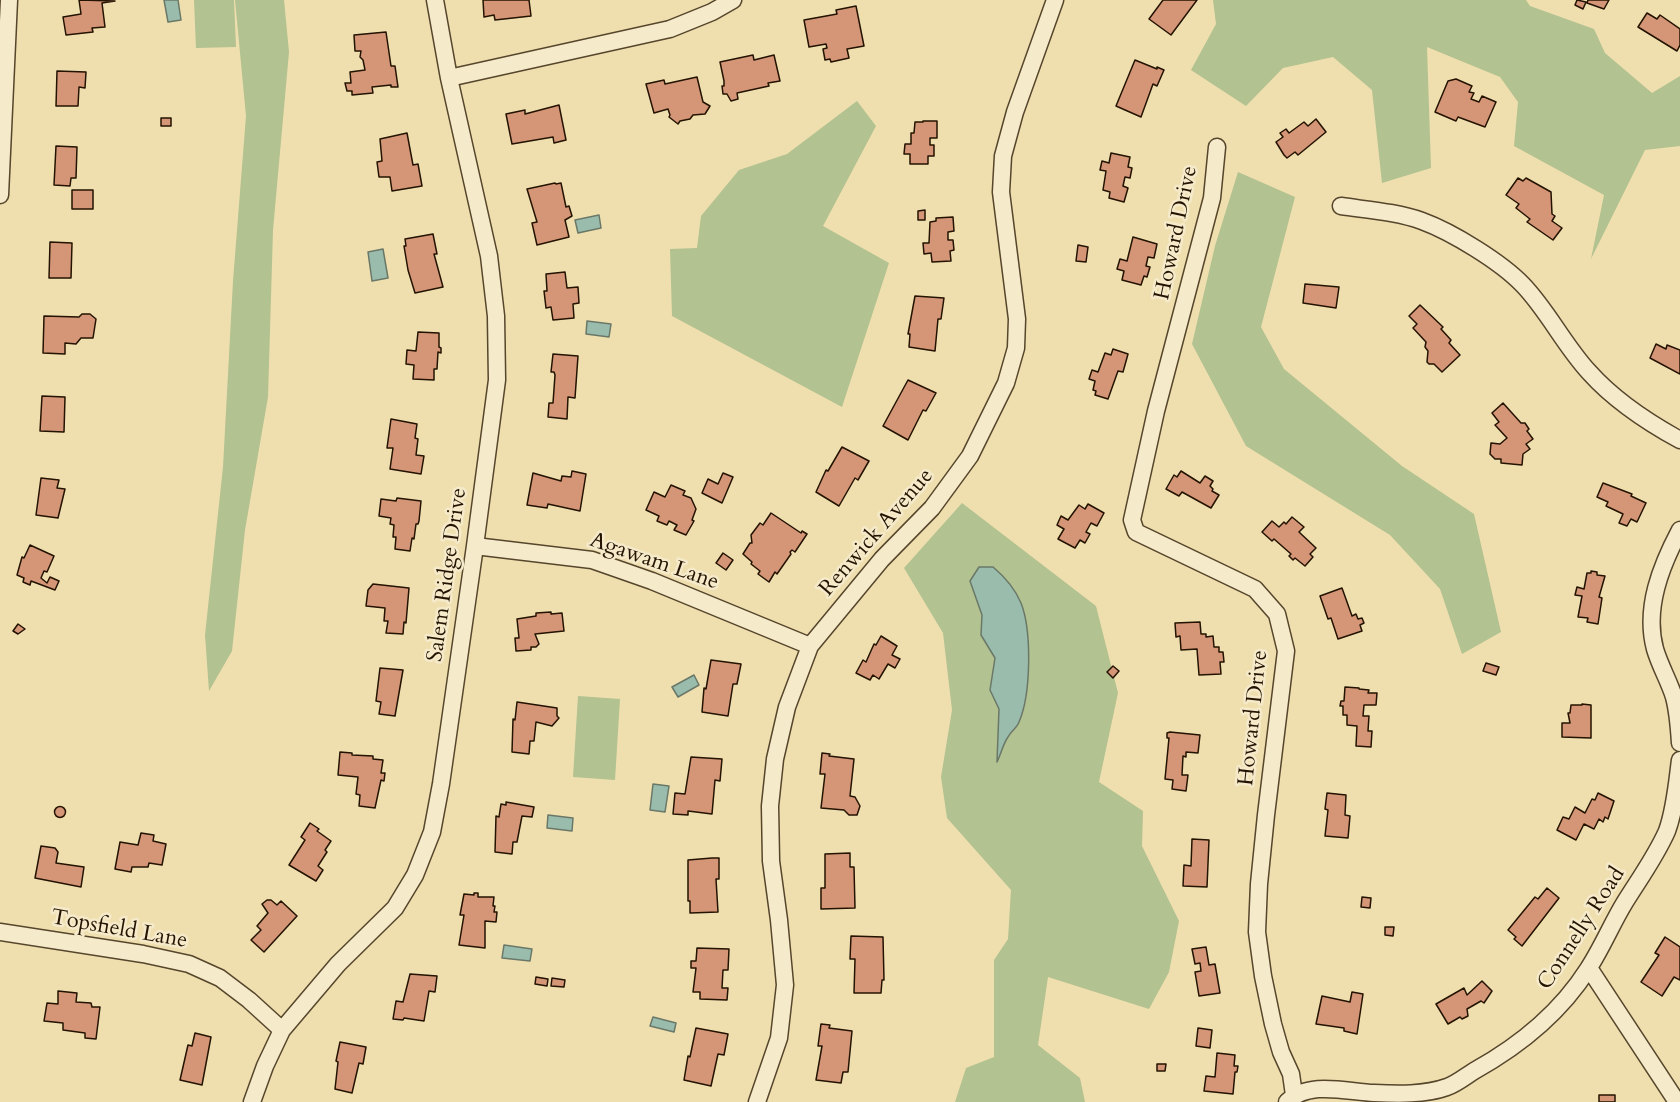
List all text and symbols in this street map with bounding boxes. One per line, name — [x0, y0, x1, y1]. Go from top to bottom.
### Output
street label: Howard Drive — [1150, 164, 1204, 302]
street label: Renwick Avenue — [814, 464, 940, 602]
street label: Salem Ridge Drive — [423, 486, 473, 664]
street label: Agawam Lane — [586, 528, 722, 596]
street label: Howard Drive — [1234, 649, 1274, 787]
street label: Connelly Road — [1533, 863, 1631, 995]
street label: Topsfield Lane — [49, 905, 189, 955]

